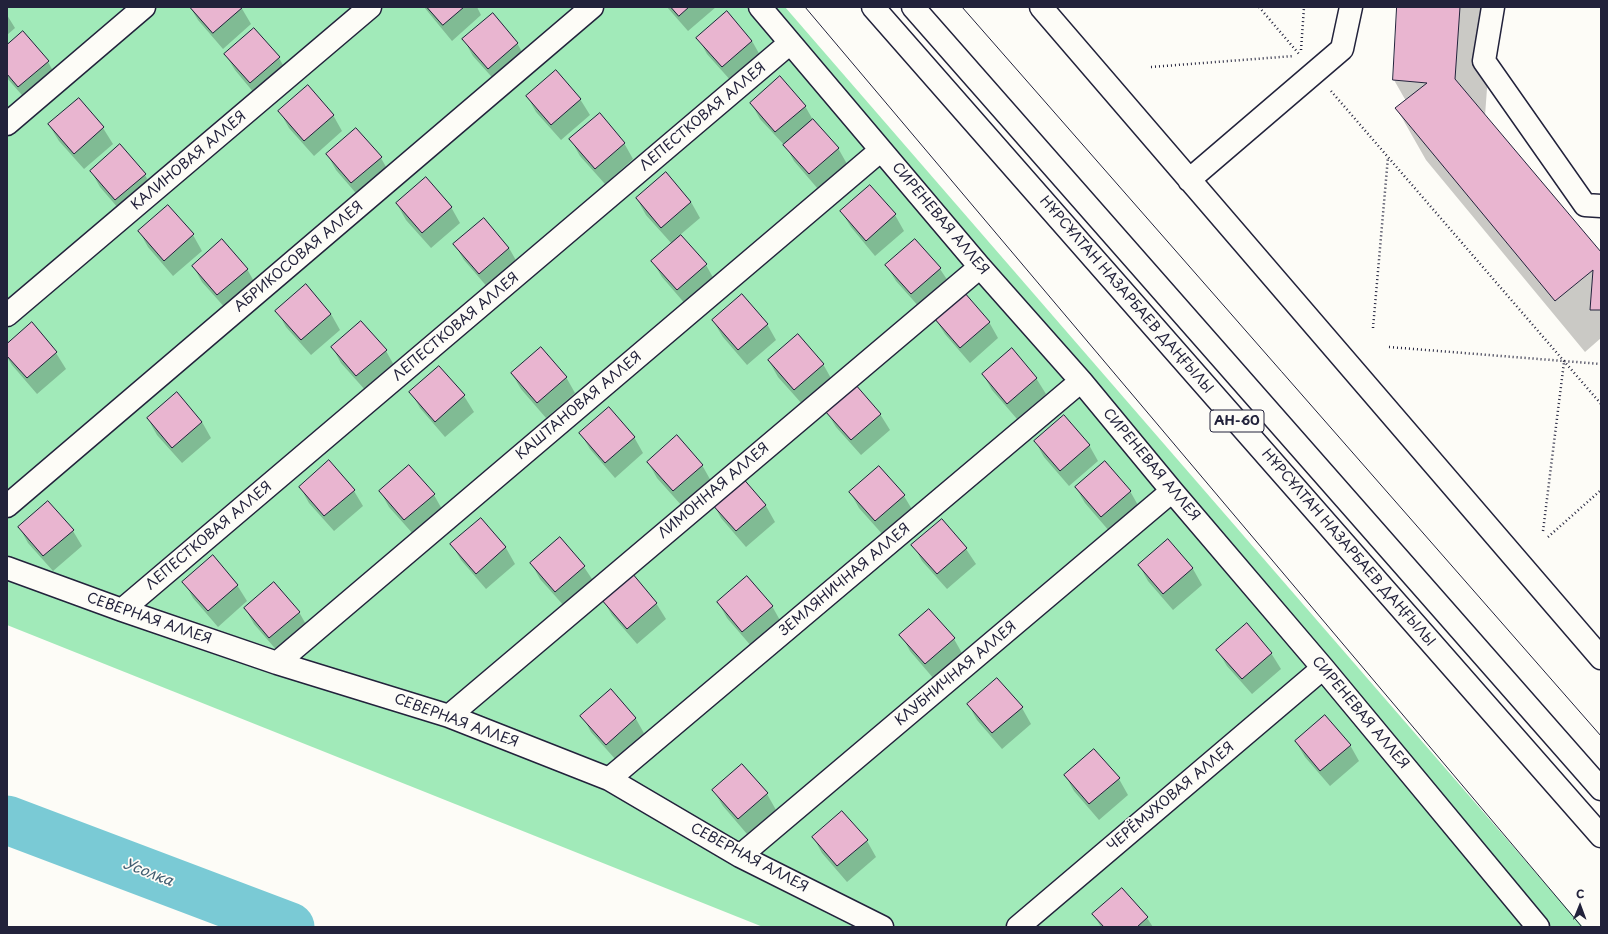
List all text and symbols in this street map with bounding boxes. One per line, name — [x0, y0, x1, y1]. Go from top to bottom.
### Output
street label: ЛЕПЕСТКОВАЯ АЛЛЕЯ — [637, 59, 769, 175]
street label: КАЛИНОВАЯ АЛЛЕЯ — [128, 108, 250, 214]
street label: СИРЕНЕВАЯ АЛЛЕЯ — [888, 159, 992, 279]
street label: НҰРСҰЛТАН НАЗАРБАЕВ ДАҢҒЫЛЫ — [1036, 193, 1216, 397]
street label: АБРИКОСОВАЯ АЛЛЕЯ — [231, 198, 367, 316]
street label: ЛЕПЕСТКОВАЯ АЛЛЕЯ — [390, 269, 522, 385]
street label: КАШТАНОВАЯ АЛЛЕЯ — [513, 349, 645, 463]
street label: СИРЕНЕВАЯ АЛЛЕЯ — [1099, 405, 1203, 525]
road number: АН-60 — [1210, 410, 1264, 432]
street label: ЛИМОННАЯ АЛЛЕЯ — [655, 440, 773, 542]
street label: НҰРСҰЛТАН НАЗАРБАЕВ ДАҢҒЫЛЫ — [1258, 446, 1438, 650]
street label: ЛЕПЕСТКОВАЯ АЛЛЕЯ — [143, 478, 275, 594]
street label: ЗЕМЛЯНИЧНАЯ АЛЛЕЯ — [776, 520, 914, 640]
street label: СЕВЕРНАЯ АЛЛЕЯ — [84, 590, 214, 648]
street label: КЛУБНИЧНАЯ АЛЛЕЯ — [892, 618, 1020, 730]
street label: СИРЕНЕВАЯ АЛЛЕЯ — [1308, 653, 1412, 773]
street label: СЕВЕРНАЯ АЛЛЕЯ — [392, 691, 520, 751]
street label: ЧЕРЁМУХОВАЯ АЛЛЕЯ — [1104, 739, 1238, 855]
street label: СЕВЕРНАЯ АЛЛЕЯ — [687, 820, 811, 896]
water label: Усолка — [121, 855, 175, 891]
text: С — [1576, 885, 1585, 902]
north arrow — [1560, 886, 1600, 926]

